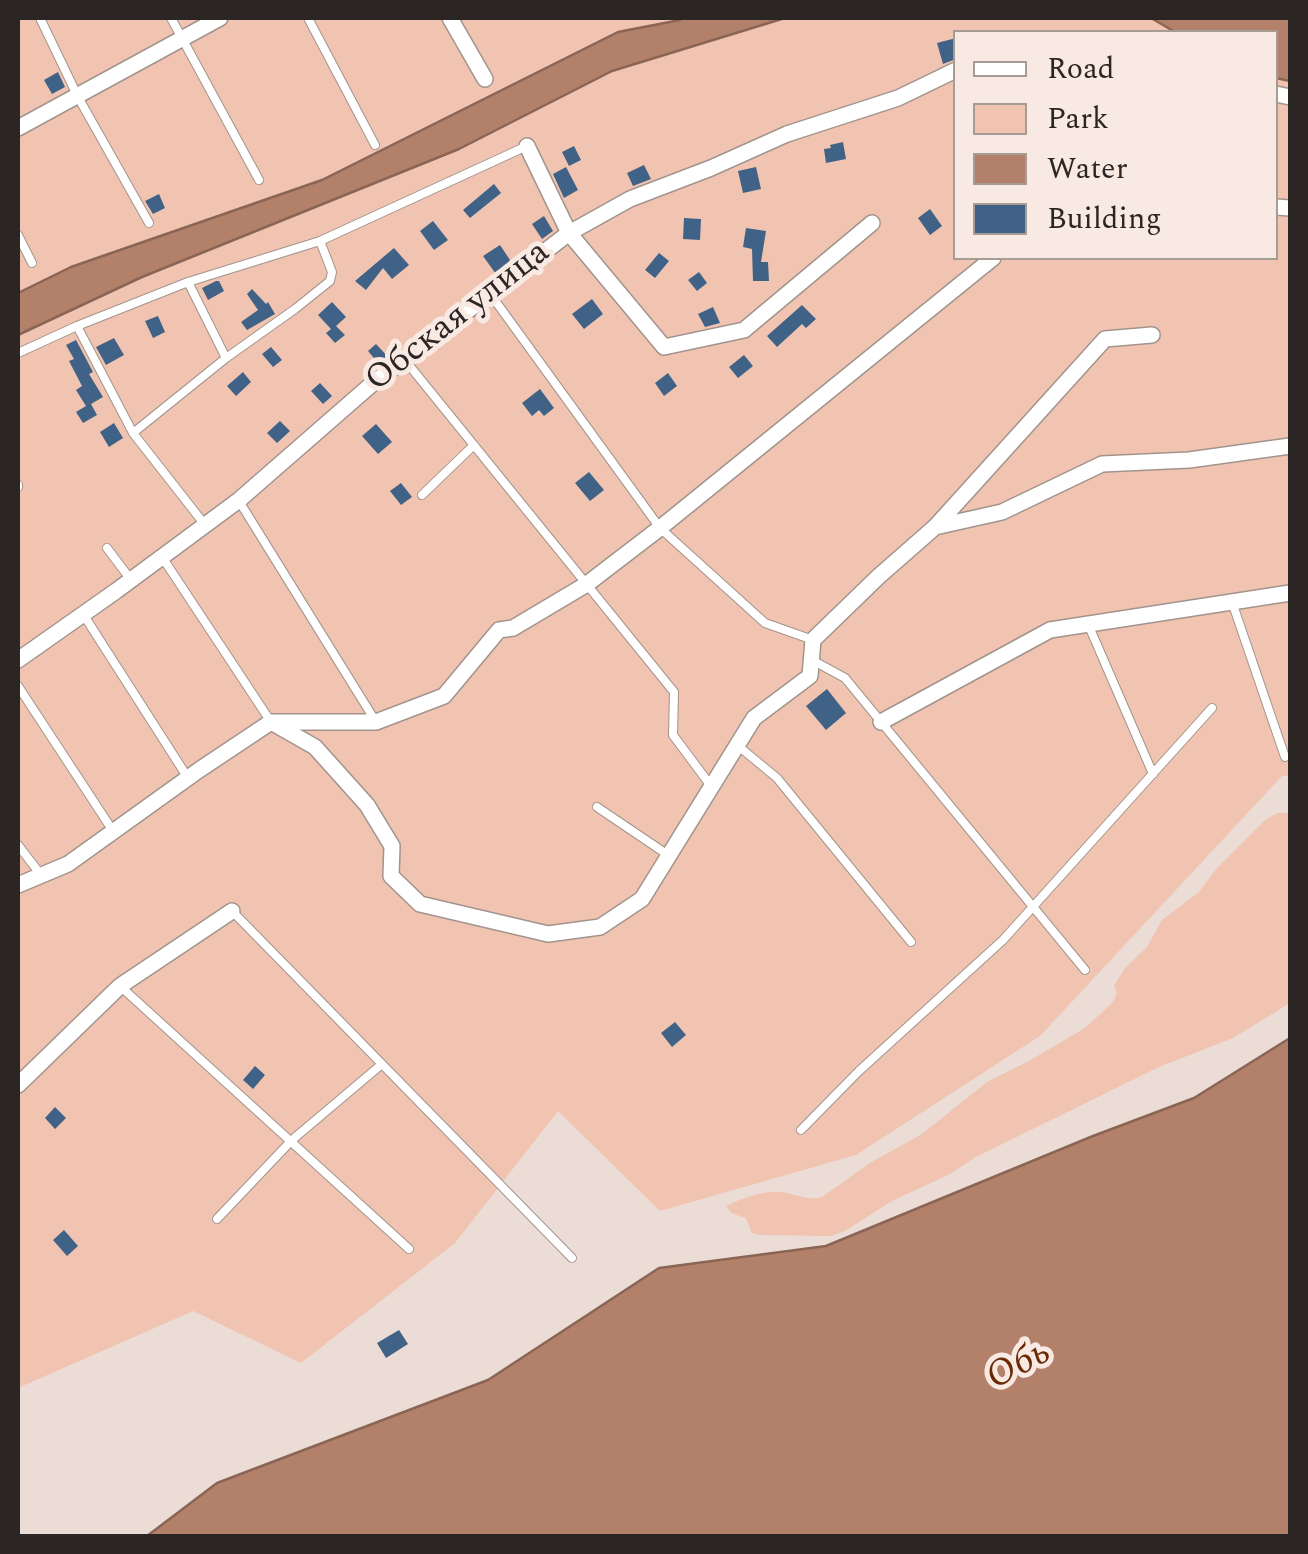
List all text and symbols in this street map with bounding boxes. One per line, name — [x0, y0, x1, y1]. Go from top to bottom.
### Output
legend — [953, 30, 1278, 260]
text: Road — [1047, 46, 1115, 92]
text: Park — [1047, 96, 1109, 142]
text: Water — [1047, 146, 1128, 192]
text: Building — [1047, 196, 1162, 242]
street label: Обская улица — [359, 233, 559, 403]
water label: Обь — [980, 1331, 1060, 1403]

